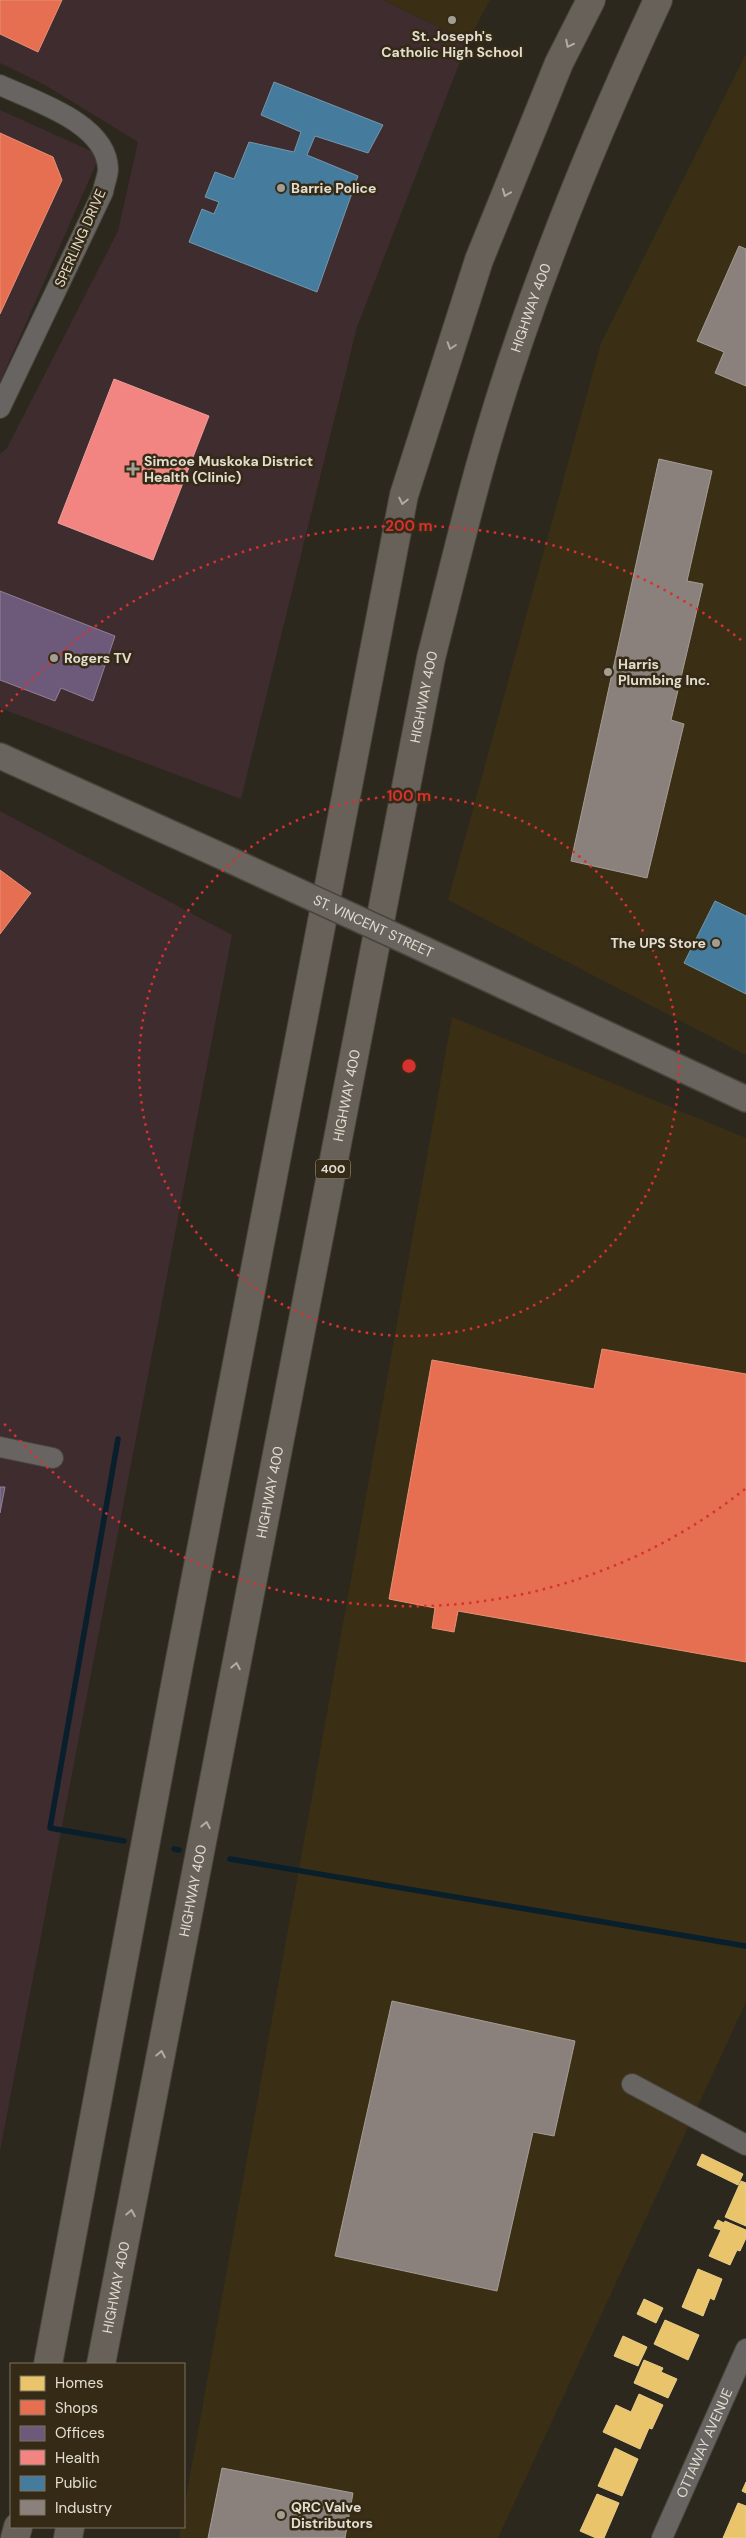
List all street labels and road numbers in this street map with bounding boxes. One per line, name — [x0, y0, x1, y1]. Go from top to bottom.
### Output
street label: SPERLING DRIVE — [50, 186, 110, 290]
street label: HIGHWAY 400 — [507, 261, 555, 355]
street label: HIGHWAY 400 — [406, 649, 441, 744]
street label: ST. VINCENT STREET — [310, 891, 437, 962]
street label: HIGHWAY 400 — [329, 1048, 364, 1143]
road number: 400 — [316, 1160, 350, 1178]
street label: HIGHWAY 400 — [252, 1445, 287, 1540]
street label: HIGHWAY 400 — [175, 1843, 210, 1938]
street label: HIGHWAY 400 — [98, 2240, 134, 2335]
street label: OTTAWAY AVENUE — [672, 2385, 736, 2501]

